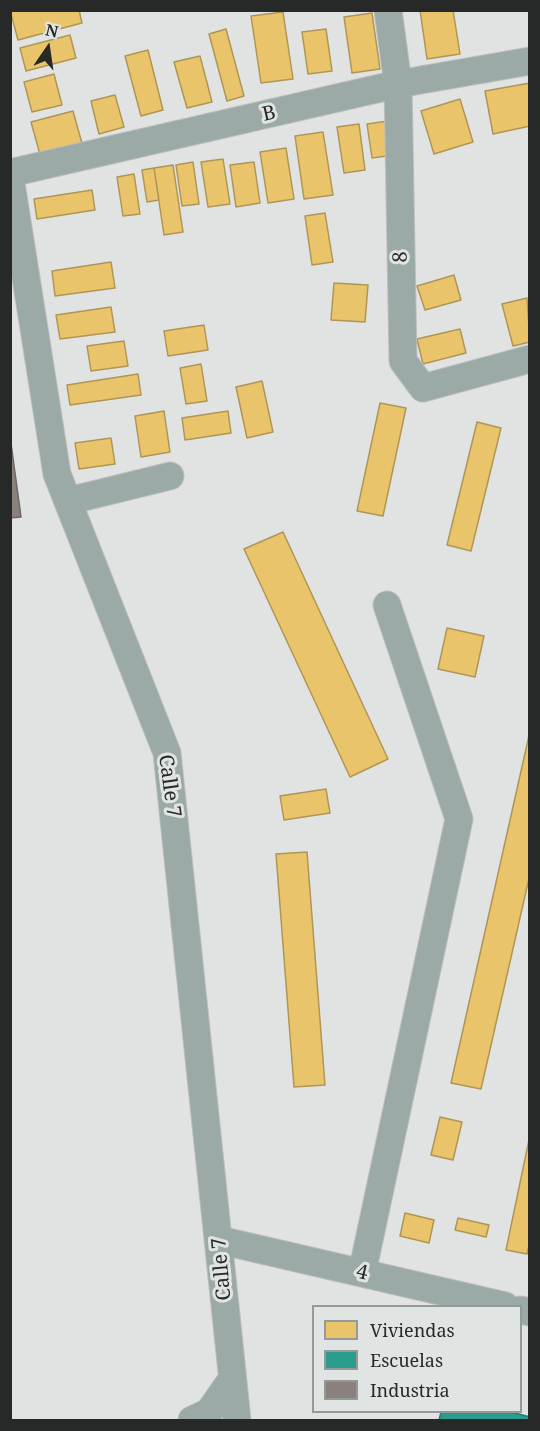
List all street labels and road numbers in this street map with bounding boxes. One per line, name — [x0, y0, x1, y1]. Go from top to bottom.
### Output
street label: B — [260, 101, 278, 127]
street label: 8 — [389, 251, 413, 263]
street label: Calle 7 — [153, 753, 185, 819]
street label: Calle 7 — [207, 1237, 237, 1301]
street label: 4 — [354, 1260, 370, 1286]

